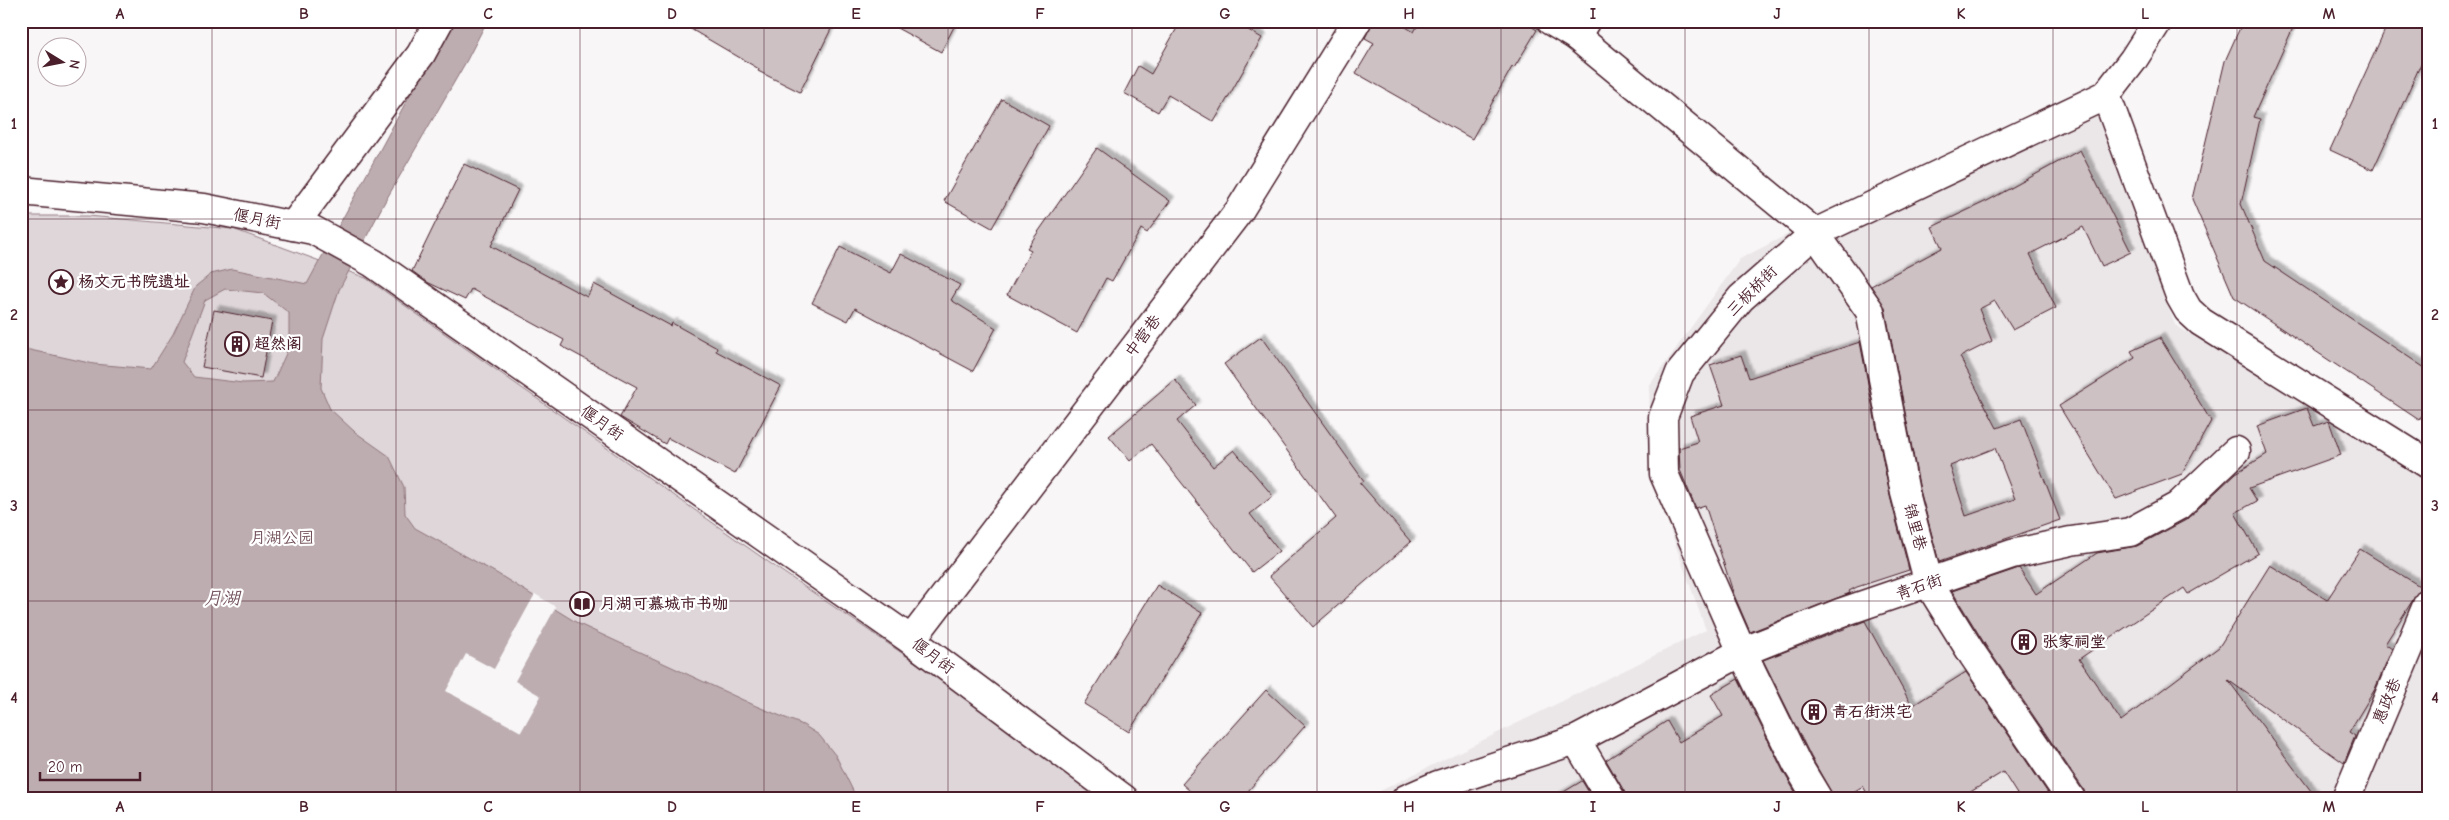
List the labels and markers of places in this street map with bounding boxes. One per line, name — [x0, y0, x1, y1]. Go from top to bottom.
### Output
place icon: 杨文元书院遗址 — [48, 269, 74, 295]
place label: 杨文元书院遗址 — [78, 273, 190, 291]
building icon: 超然阁 — [224, 331, 250, 357]
place label: 超然阁 — [254, 335, 302, 353]
library icon: 月湖可慕城市书咖 — [569, 591, 595, 617]
place label: 月湖可慕城市书咖 — [600, 595, 728, 613]
building icon: 张家祠堂 — [2011, 629, 2037, 655]
place label: 张家祠堂 — [2042, 633, 2106, 651]
building icon: 青石街洪宅 — [1801, 699, 1827, 725]
place label: 青石街洪宅 — [1832, 703, 1912, 721]

